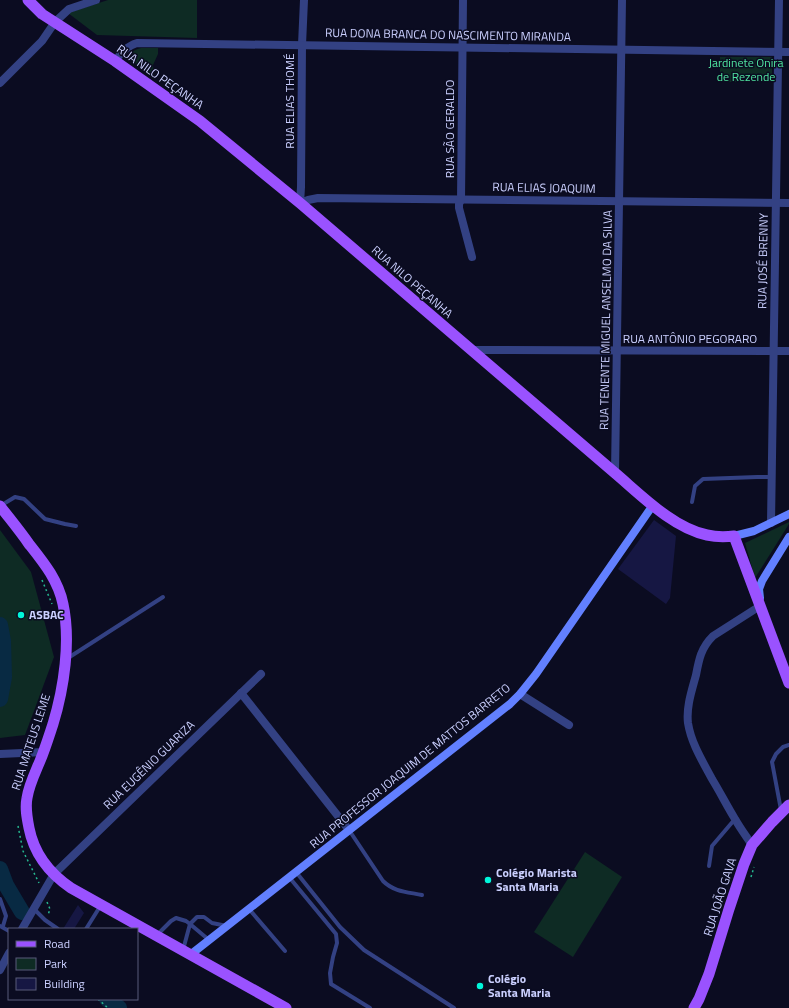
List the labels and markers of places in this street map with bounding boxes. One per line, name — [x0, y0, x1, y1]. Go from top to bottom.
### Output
place label: ASBAC — [29, 605, 64, 624]
marker: ASBAC — [16, 610, 26, 620]
place label: Colégio Marista Santa Maria — [496, 863, 577, 896]
marker: Colégio Marista Santa Maria — [483, 875, 493, 885]
place label: Colégio Santa Maria — [488, 969, 551, 1002]
marker: Colégio Santa Maria — [475, 981, 485, 991]

